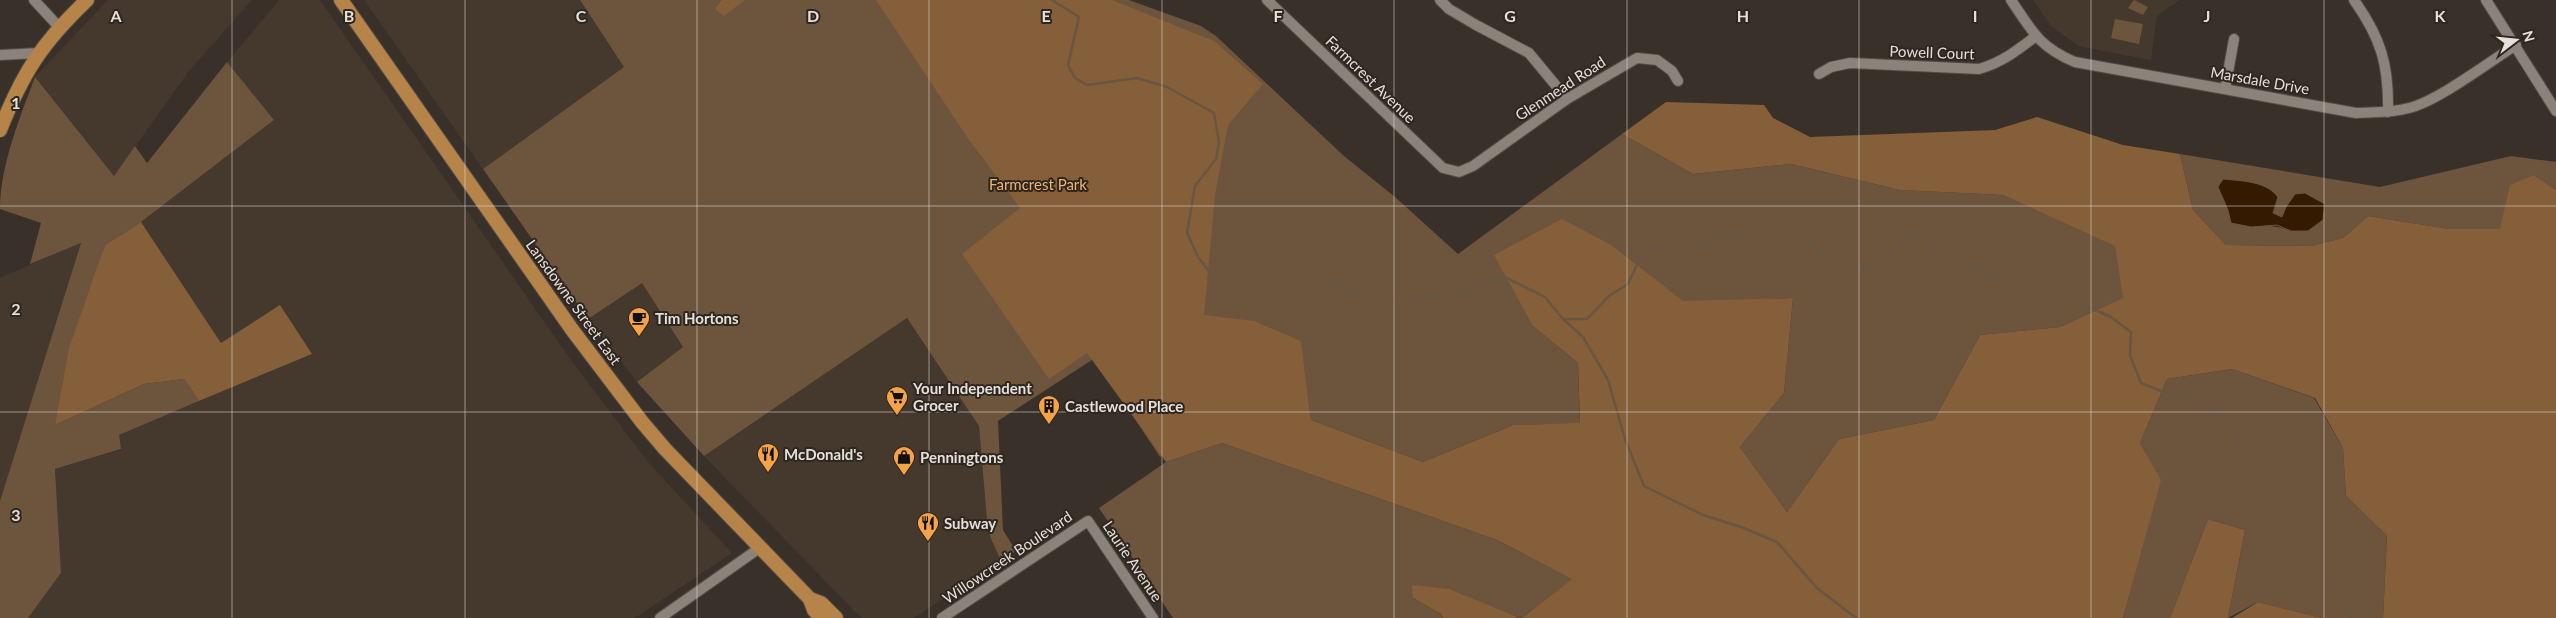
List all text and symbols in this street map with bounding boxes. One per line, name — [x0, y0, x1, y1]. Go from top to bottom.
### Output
text: A — [109, 6, 122, 25]
text: B — [344, 6, 354, 25]
text: C — [576, 6, 587, 25]
text: D — [807, 6, 819, 25]
text: E — [1041, 6, 1051, 25]
text: F — [1273, 6, 1283, 25]
text: G — [1504, 6, 1516, 25]
text: H — [1737, 6, 1749, 25]
text: I — [1973, 6, 1977, 25]
text: J — [2204, 6, 2210, 25]
text: K — [2435, 6, 2447, 25]
north arrow — [2491, 15, 2541, 65]
text: N — [2519, 29, 2539, 44]
street label: Farmcrest Avenue — [1322, 32, 1420, 126]
street label: Powell Court — [1889, 42, 1975, 63]
street label: Glenmead Road — [1512, 52, 1608, 124]
street label: Marsdale Drive — [2209, 62, 2311, 98]
text: 1 — [11, 93, 21, 112]
park label: Farmcrest Park — [989, 175, 1087, 193]
street label: Lansdowne Street East — [523, 236, 626, 368]
text: 2 — [11, 299, 21, 318]
cafe icon: Tim Hortons — [627, 306, 651, 337]
place label: Tim Hortons — [655, 309, 739, 327]
place label: Your Independent Grocer — [912, 379, 1032, 414]
supermarket icon: Your Independent Grocer — [885, 385, 909, 416]
building icon: Castlewood Place — [1037, 394, 1061, 425]
place label: Castlewood Place — [1065, 397, 1183, 415]
restaurant icon: McDonald's — [756, 442, 780, 473]
place label: McDonald's — [784, 445, 863, 463]
shop icon: Penningtons — [892, 445, 916, 476]
place label: Penningtons — [920, 448, 1004, 466]
text: 3 — [11, 505, 21, 524]
street label: Willowcreek Boulevard — [939, 507, 1075, 607]
restaurant icon: Subway — [916, 511, 940, 542]
place label: Subway — [944, 514, 996, 532]
street label: Laurie Avenue — [1099, 517, 1167, 605]

